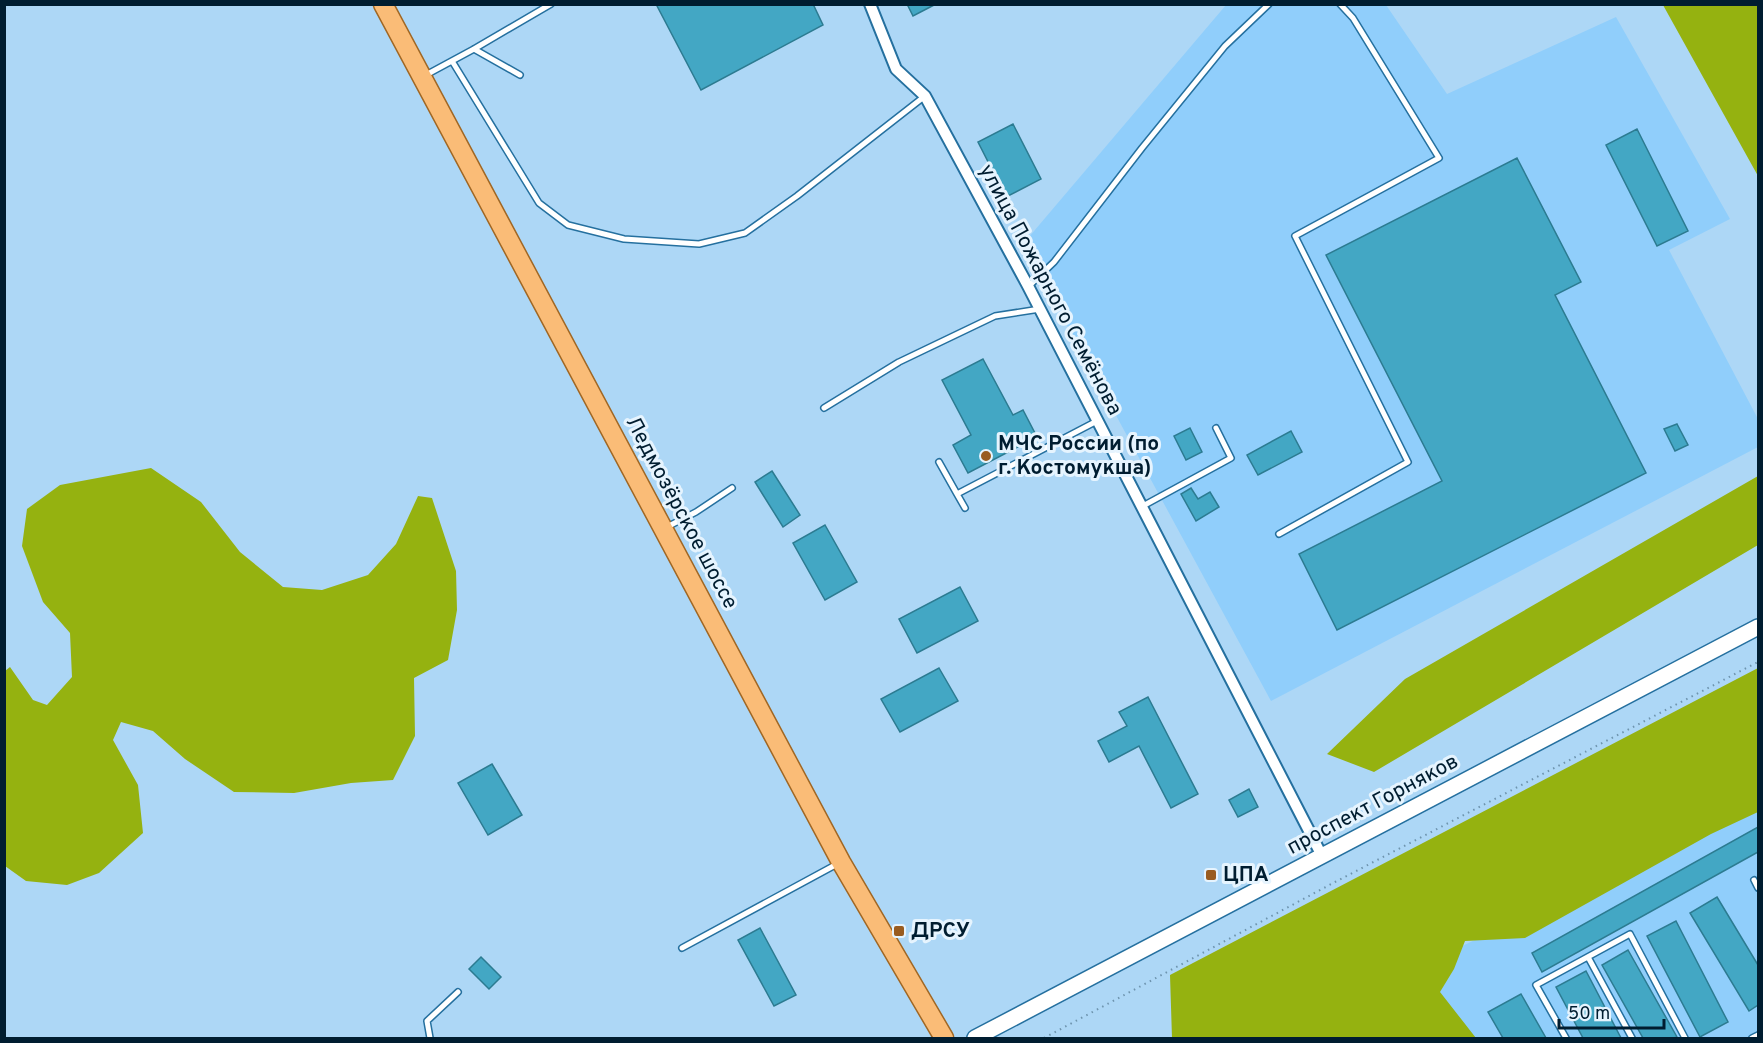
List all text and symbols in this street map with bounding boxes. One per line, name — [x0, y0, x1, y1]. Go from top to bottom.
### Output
street label: улица Пожарного Семёнова — [972, 160, 1128, 420]
street label: Ледмозёрское шоссе — [619, 412, 743, 614]
place label: МЧС России (по г. Костомукша) — [998, 431, 1159, 482]
marker: МЧС России (по г. Костомукша) — [979, 449, 993, 463]
street label: проспект Горняков — [1283, 748, 1463, 862]
place label: ЦПА — [1223, 862, 1269, 889]
marker: ЦПА — [1204, 868, 1218, 882]
place label: ДРСУ — [911, 918, 970, 945]
marker: ДРСУ — [892, 924, 906, 938]
scale bar — [1559, 992, 1664, 1030]
text: 50 m — [1568, 1003, 1610, 1026]

